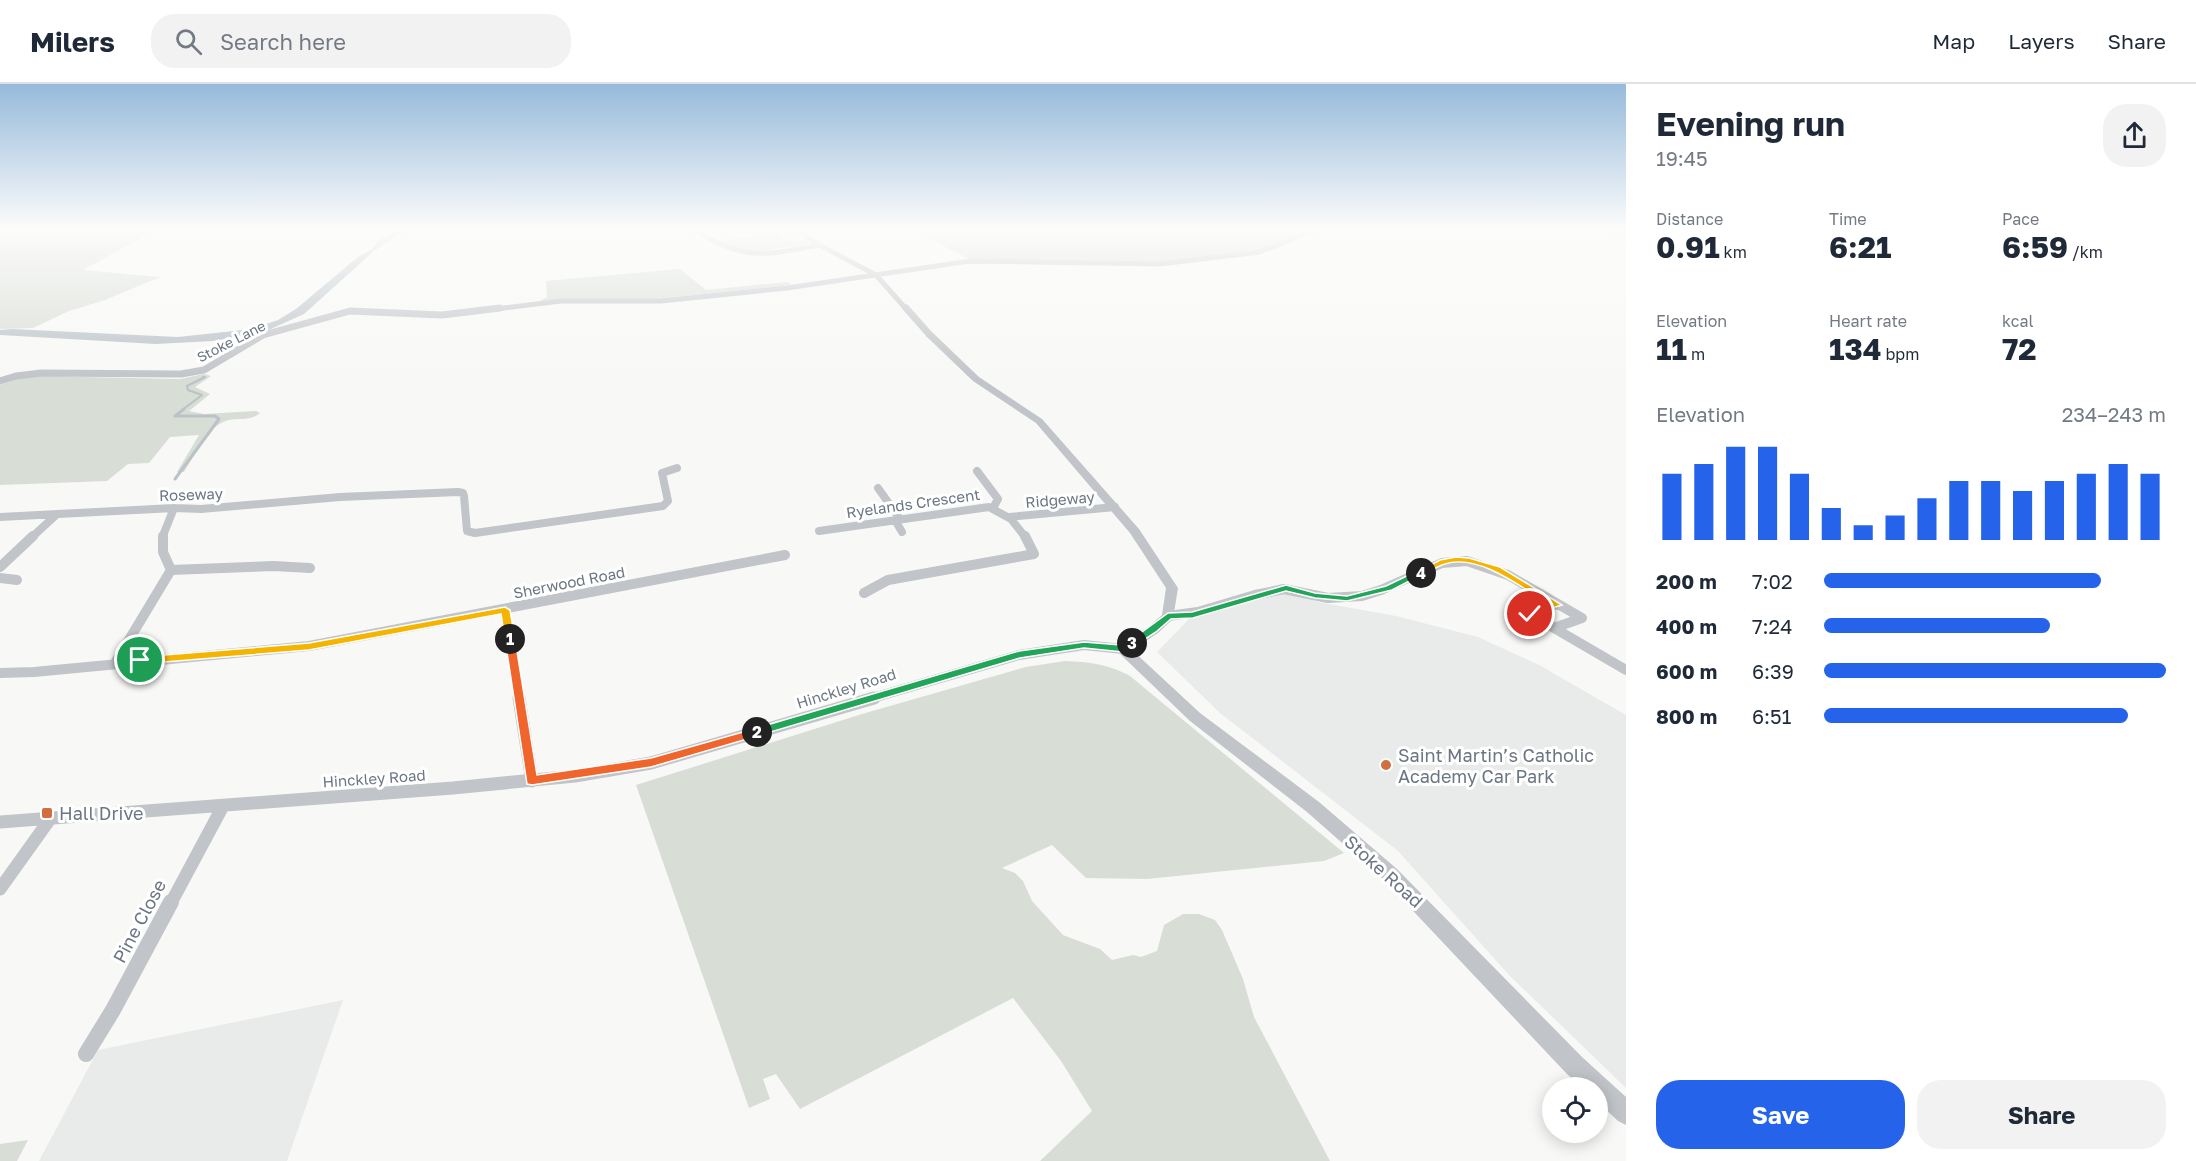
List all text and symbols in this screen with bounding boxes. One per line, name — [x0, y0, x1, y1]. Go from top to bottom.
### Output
search box — [151, 14, 571, 68]
text: Milers — [30, 25, 115, 58]
icon: search — [172, 25, 205, 58]
text: Search here — [220, 28, 346, 55]
text: Map — [1932, 28, 1975, 54]
text: Layers — [2008, 28, 2075, 54]
text: Share — [2108, 28, 2166, 54]
text: Evening run — [1656, 104, 1845, 143]
button: share — [2103, 104, 2166, 167]
text: 19:45 — [1656, 146, 1708, 170]
text: Distance — [1656, 209, 1723, 229]
text: Time — [1829, 209, 1867, 229]
text: Pace — [2002, 209, 2039, 229]
text: 0.91 — [1656, 229, 1720, 265]
text: 6:21 — [1829, 229, 1891, 265]
text: 6:59 — [2002, 229, 2068, 265]
text: km — [1720, 242, 1747, 262]
text: /km — [2068, 242, 2103, 262]
text: Elevation — [1656, 311, 1727, 331]
text: Heart rate — [1829, 311, 1907, 331]
text: kcal — [2002, 311, 2034, 331]
street label: Stoke Lane — [194, 316, 268, 366]
text: 11 — [1656, 331, 1687, 367]
text: 134 — [1829, 331, 1882, 367]
text: 72 — [2002, 331, 2037, 367]
text: m — [1687, 344, 1705, 364]
text: bpm — [1882, 344, 1919, 364]
text: Elevation — [1656, 402, 1745, 426]
text: 234–243 m — [2062, 402, 2166, 426]
street label: Roseway — [159, 484, 224, 504]
street label: Ryelands Crescent — [845, 485, 981, 521]
street label: Ridgeway — [1025, 487, 1096, 511]
pin: 4 — [1406, 558, 1436, 588]
street label: Sherwood Road — [512, 562, 626, 602]
text: 4 — [1416, 563, 1426, 583]
text: 200 m — [1656, 569, 1717, 593]
text: 7:02 — [1752, 569, 1793, 593]
pin — [1504, 588, 1555, 639]
icon: check — [1513, 597, 1546, 630]
text: 400 m — [1656, 614, 1717, 638]
text: 7:24 — [1752, 614, 1792, 638]
pin: 1 — [495, 624, 525, 654]
pin: 3 — [1117, 628, 1147, 658]
text: 1 — [506, 629, 514, 649]
text: 3 — [1127, 633, 1137, 653]
pin — [114, 634, 165, 685]
icon: arrive — [123, 643, 156, 676]
text: 600 m — [1656, 659, 1717, 683]
text: 6:39 — [1752, 659, 1794, 683]
street label: Hinckley Road — [794, 664, 898, 712]
text: 800 m — [1656, 704, 1717, 728]
text: 6:51 — [1752, 704, 1791, 728]
pin: 2 — [742, 717, 772, 747]
text: 2 — [752, 722, 762, 742]
place label: Saint Martin’s Catholic Academy Car Park — [1398, 744, 1594, 787]
marker: Saint Martin’s Catholic Academy Car Park — [1379, 758, 1393, 772]
street label: Hinckley Road — [322, 765, 426, 791]
place label: Hall Drive — [59, 802, 143, 824]
marker: Hall Drive — [40, 806, 54, 820]
street label: Stoke Road — [1340, 830, 1428, 912]
street label: Pine Close — [108, 876, 170, 966]
map controls — [1542, 1077, 1608, 1143]
button: locate — [1542, 1077, 1608, 1143]
button: Save — [1656, 1080, 1905, 1149]
button: Share — [1917, 1080, 2166, 1149]

